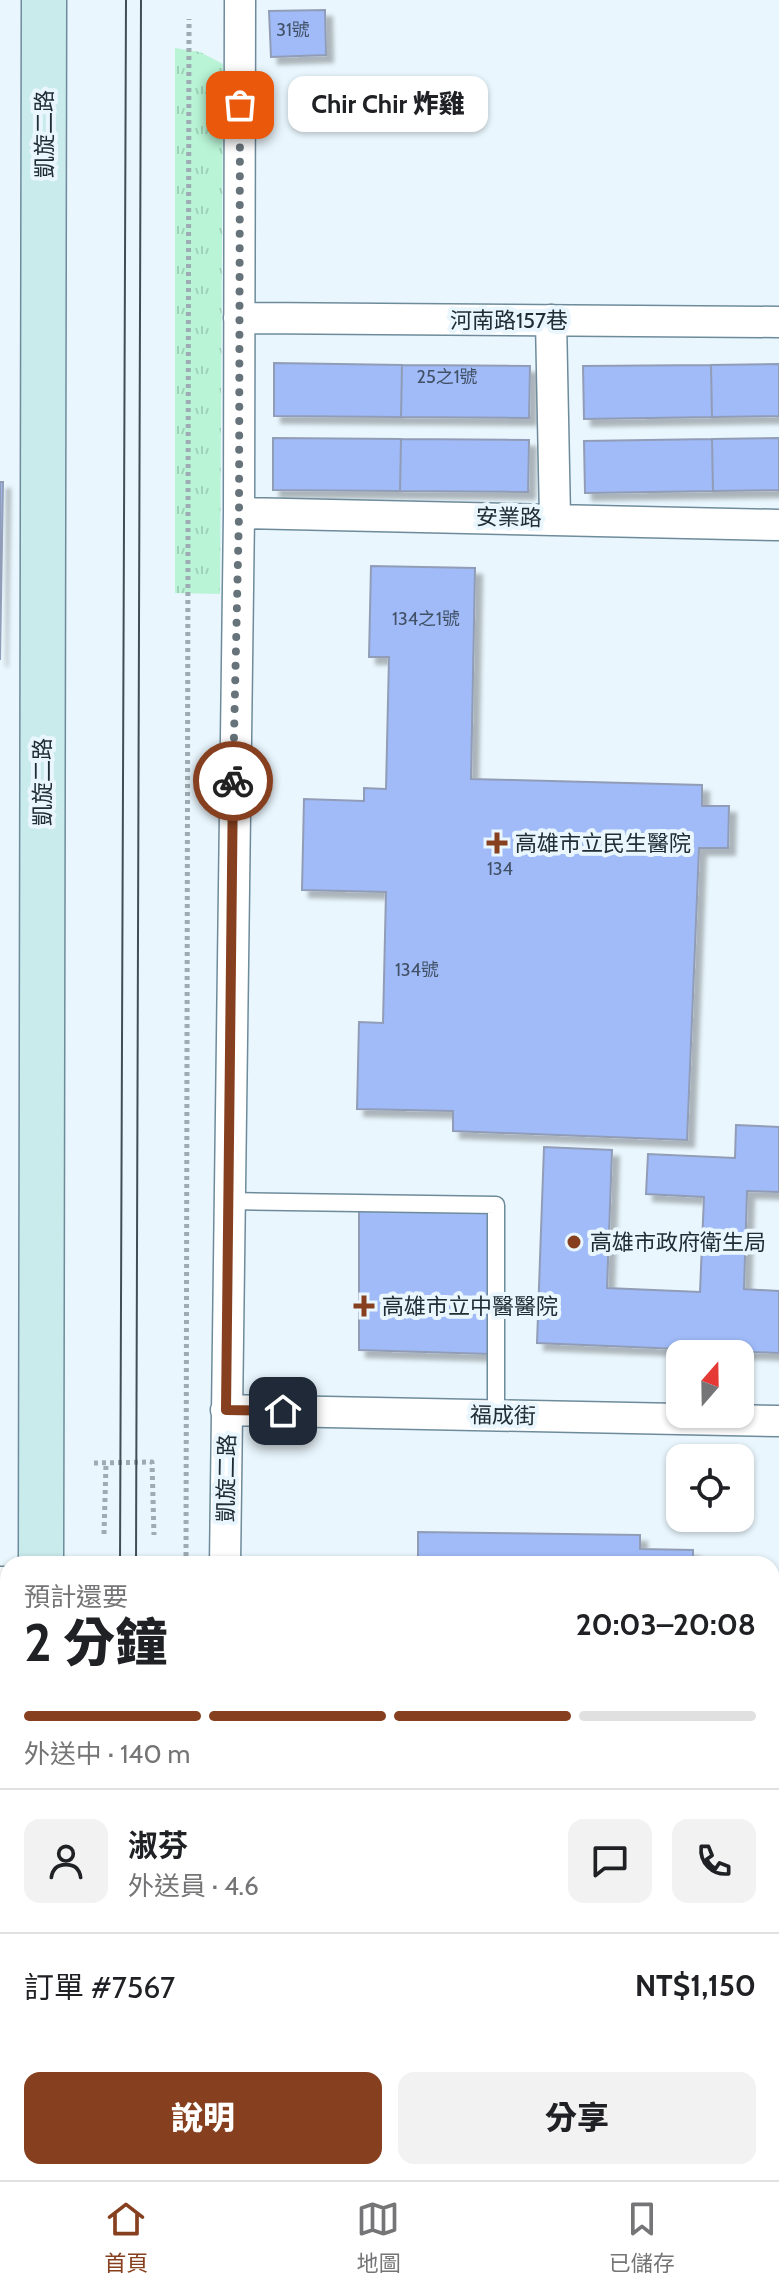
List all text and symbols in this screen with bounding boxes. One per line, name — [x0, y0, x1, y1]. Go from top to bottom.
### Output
house number: 31號 — [276, 19, 310, 41]
pin — [206, 71, 274, 139]
callout: Chir Chir 炸雞 — [288, 77, 488, 133]
icon: bag — [218, 83, 262, 127]
text: Chir Chir 炸雞 — [311, 88, 465, 120]
street label: 凱旋二路 — [31, 90, 58, 178]
street label: 河南路157巷 — [450, 307, 568, 334]
house number: 25之1號 — [416, 366, 478, 388]
street label: 安業路 — [476, 503, 542, 532]
house number: 134之1號 — [392, 608, 460, 630]
street label: 凱旋二路 — [29, 738, 56, 826]
courier — [193, 741, 273, 821]
icon: bike — [211, 759, 255, 803]
place label: 高雄市立民生醫院 — [515, 830, 691, 857]
marker: 高雄市立民生醫院 — [486, 832, 508, 854]
house number: 134 — [487, 858, 513, 880]
house number: 134號 — [395, 959, 439, 981]
place label: 高雄市政府衛生局 — [590, 1229, 766, 1256]
marker: 高雄市政府衛生局 — [565, 1233, 583, 1251]
place label: 高雄市立中醫醫院 — [382, 1293, 558, 1320]
marker: 高雄市立中醫醫院 — [353, 1295, 375, 1317]
north arrow — [666, 1340, 754, 1428]
map controls — [666, 1340, 754, 1532]
pin — [249, 1377, 317, 1445]
icon: home — [261, 1389, 305, 1433]
street label: 福成街 — [470, 1401, 536, 1430]
street label: 凱旋二路 — [212, 1434, 241, 1522]
button: locate — [666, 1444, 754, 1532]
text: 預計還要 — [24, 1581, 128, 1613]
text: 20:03–20:08 — [576, 1606, 756, 1643]
text: 2 分鐘 — [24, 1611, 167, 1674]
text: 外送中 · 140 m — [24, 1738, 190, 1770]
button: person — [24, 1819, 108, 1903]
button: chat — [568, 1819, 652, 1903]
button: phone — [672, 1819, 756, 1903]
text: 淑芬 — [128, 1827, 188, 1864]
text: 外送員 · 4.6 — [128, 1870, 259, 1902]
text: NT$1,150 — [635, 1967, 756, 2004]
text: 訂單 #7567 — [24, 1969, 175, 2006]
button: 說明 — [24, 2072, 382, 2164]
button: 分享 — [398, 2072, 756, 2164]
tab: 首頁 — [104, 2197, 148, 2277]
tab: 地圖 — [356, 2197, 401, 2277]
tab: 已儲存 — [609, 2197, 675, 2277]

